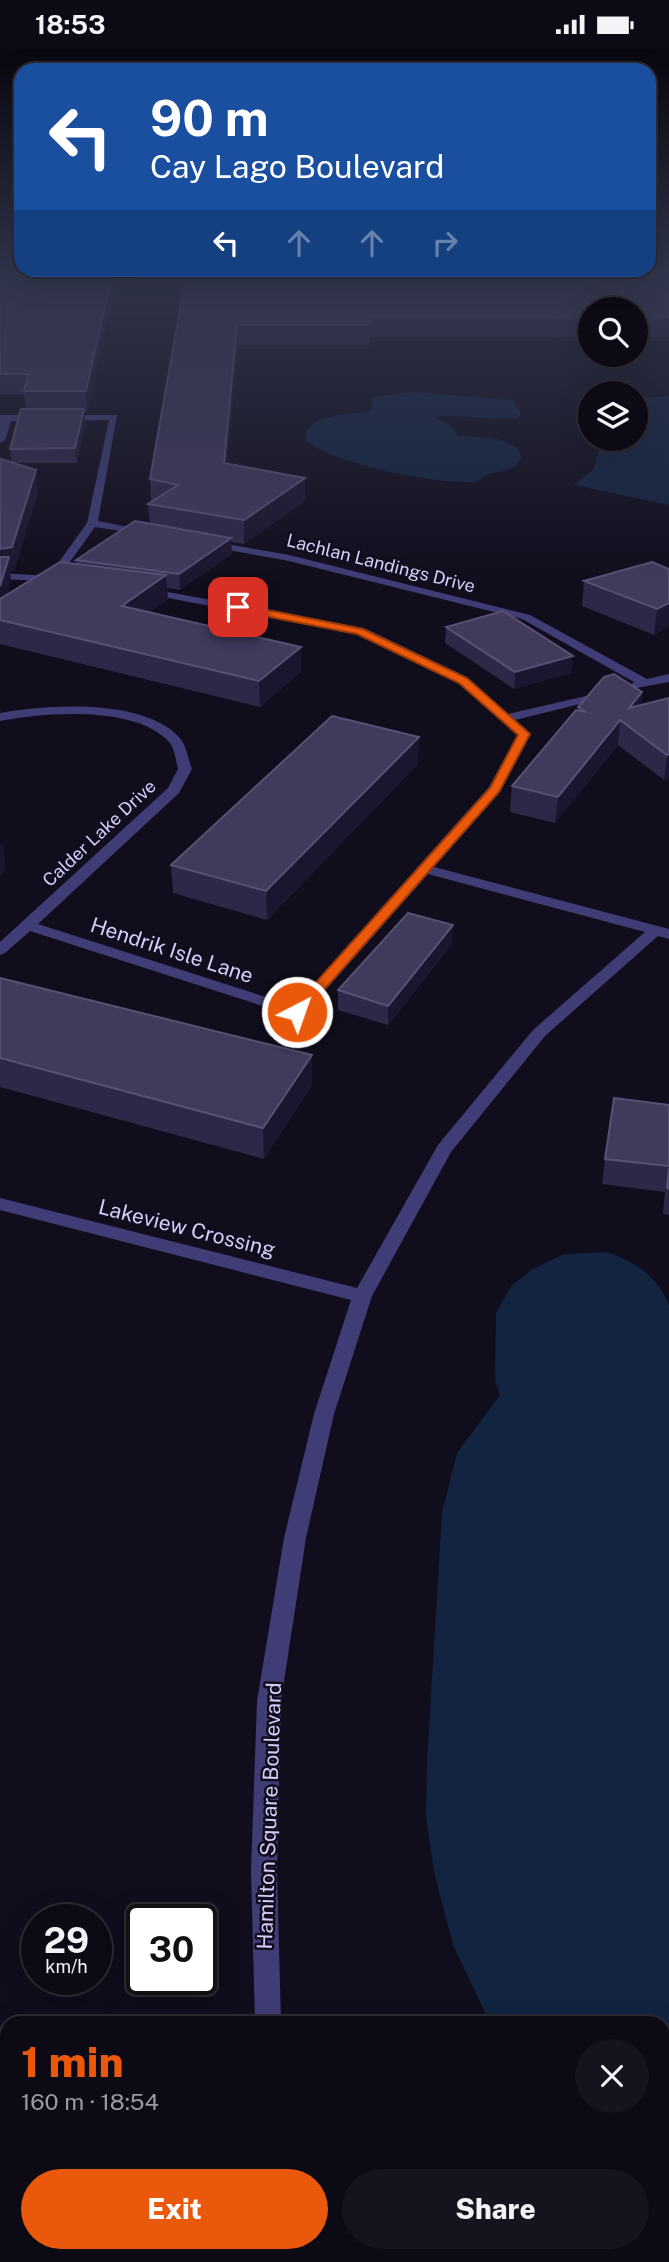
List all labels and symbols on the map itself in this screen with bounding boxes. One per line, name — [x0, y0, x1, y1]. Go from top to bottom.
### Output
street label: Lachlan Landings Drive — [284, 529, 478, 597]
pin — [208, 577, 268, 637]
street label: Calder Lake Drive — [38, 775, 160, 891]
street label: Hendrik Isle Lane — [87, 912, 257, 988]
position arrow — [260, 975, 334, 1049]
street label: Lakeview Crossing — [96, 1194, 278, 1262]
street label: Hamilton Square Boulevard — [252, 1682, 286, 1950]
speed limit sign: 30 — [126, 1904, 217, 1995]

